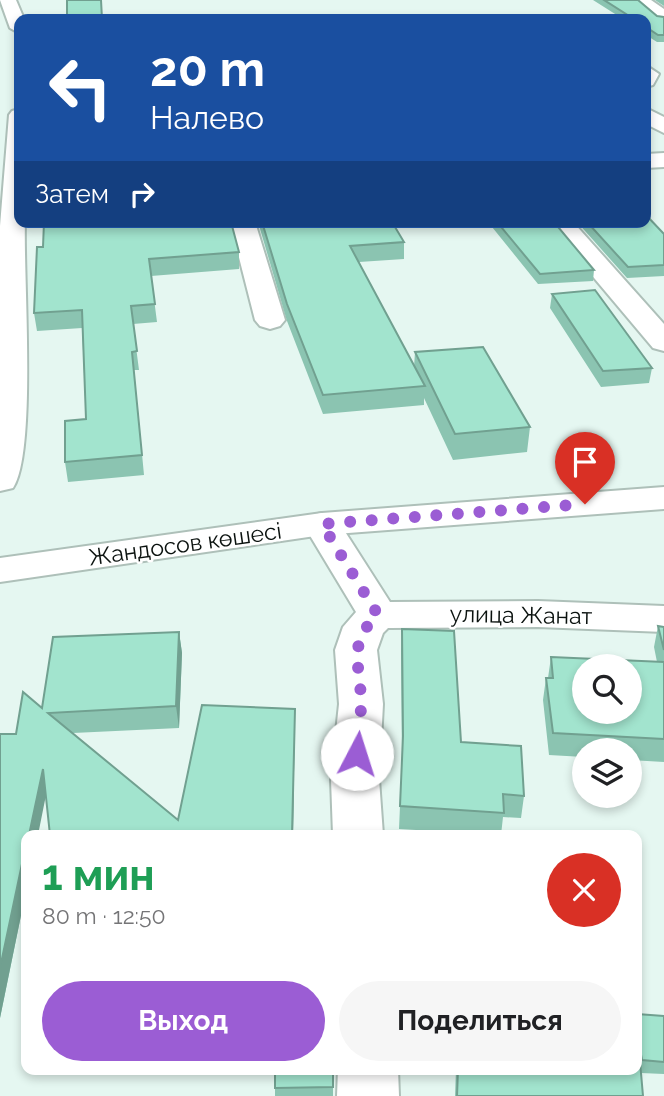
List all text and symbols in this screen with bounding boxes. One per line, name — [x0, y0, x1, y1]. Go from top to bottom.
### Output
text: 20 m — [150, 40, 265, 97]
icon: left — [35, 42, 126, 133]
text: Налево — [150, 99, 264, 136]
icon: right — [123, 175, 161, 213]
text: Затем — [35, 179, 109, 209]
pin — [555, 432, 615, 504]
icon: arrive — [566, 443, 604, 481]
street label: Жандосов көшесі — [87, 517, 283, 570]
street label: улица Жанат — [449, 600, 593, 629]
map controls — [572, 654, 642, 808]
button: search — [572, 654, 642, 724]
position arrow — [320, 717, 394, 791]
button: layers — [572, 738, 642, 808]
text: 1 мин — [42, 851, 155, 900]
button: close — [547, 853, 621, 927]
text: 80 m · 12:50 — [42, 902, 166, 929]
button: Выход — [42, 981, 325, 1061]
button: Поделиться — [339, 981, 621, 1061]

